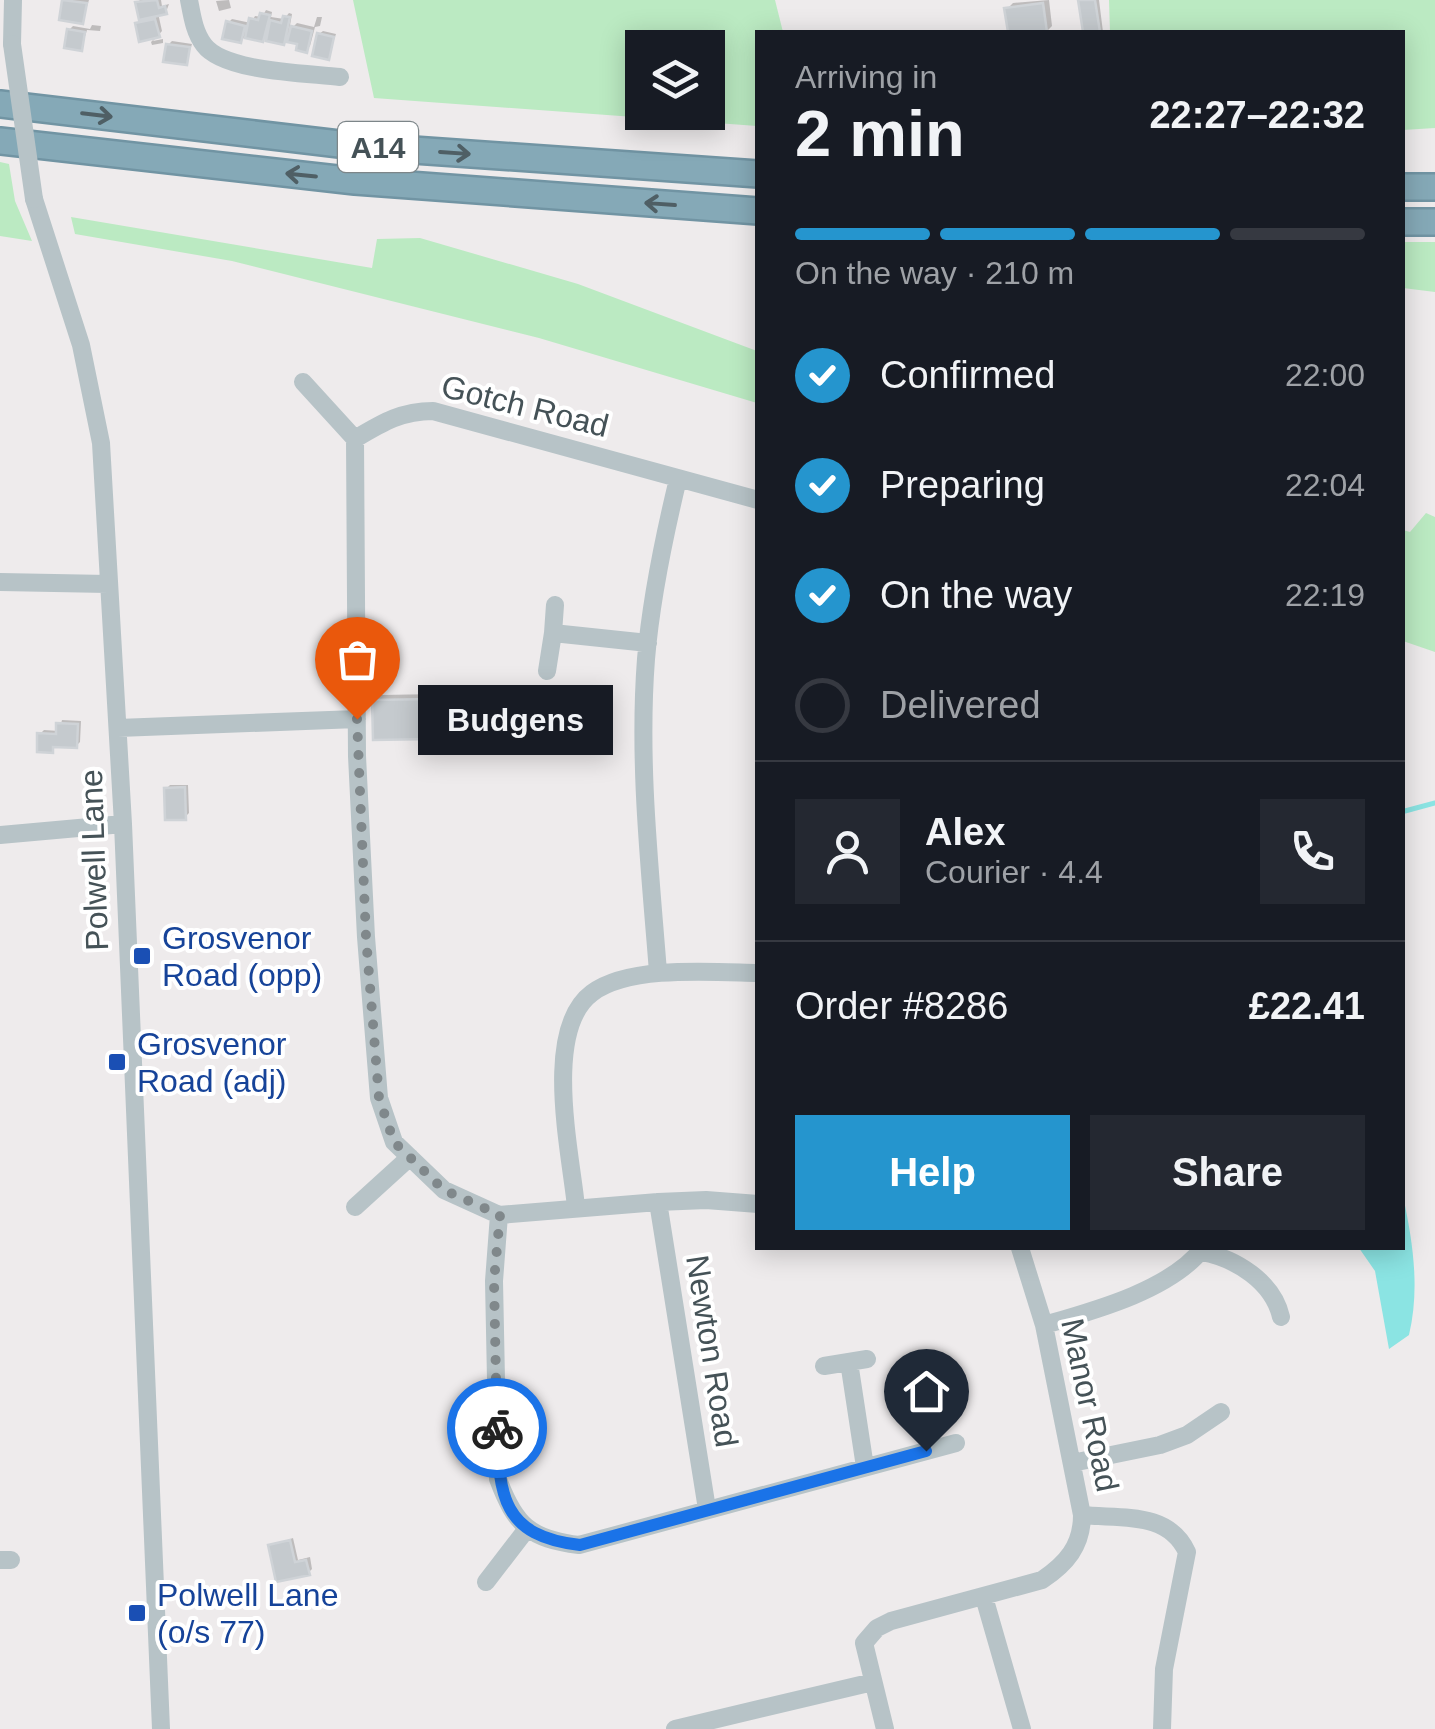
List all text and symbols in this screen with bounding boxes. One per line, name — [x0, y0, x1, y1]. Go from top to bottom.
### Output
map controls — [625, 30, 725, 130]
button: layers — [625, 30, 725, 130]
text: Arriving in — [795, 59, 937, 95]
text: 22:27–22:32 — [1149, 94, 1365, 136]
text: 2 min — [795, 97, 965, 170]
one-way arrow — [80, 106, 112, 125]
road number: A14 — [338, 122, 418, 172]
one-way arrow — [438, 143, 470, 162]
one-way arrow — [286, 165, 318, 184]
one-way arrow — [645, 194, 677, 213]
text: On the way · 210 m — [795, 255, 1074, 291]
icon: check — [795, 348, 850, 403]
text: Confirmed — [880, 354, 1055, 396]
text: 22:00 — [1285, 357, 1365, 393]
street label: Gotch Road — [438, 368, 612, 444]
icon: check — [795, 458, 850, 513]
text: Preparing — [880, 464, 1045, 506]
text: 22:04 — [1285, 467, 1365, 503]
icon: check — [795, 568, 850, 623]
text: On the way — [880, 574, 1072, 616]
text: 22:19 — [1285, 577, 1365, 613]
pin — [315, 617, 400, 720]
icon: bag — [330, 632, 385, 687]
callout: Budgens — [417, 684, 612, 754]
text: Delivered — [880, 684, 1041, 726]
text: Budgens — [447, 702, 584, 738]
street label: Polwell Lane — [73, 769, 115, 951]
button: person — [795, 799, 900, 904]
button: phone — [1260, 799, 1365, 904]
text: Alex — [925, 811, 1005, 853]
text: Courier · 4.4 — [925, 854, 1103, 890]
place label: Grosvenor Road (opp) — [162, 920, 322, 993]
marker: Grosvenor Road (opp) — [131, 945, 153, 967]
text: Order #8286 — [795, 985, 1008, 1027]
text: £22.41 — [1249, 985, 1365, 1027]
place label: Grosvenor Road (adj) — [137, 1026, 287, 1099]
marker: Grosvenor Road (adj) — [106, 1051, 128, 1073]
button: Help — [795, 1115, 1070, 1230]
button: Share — [1090, 1115, 1365, 1230]
street label: Newton Road — [679, 1252, 745, 1450]
street label: Manor Road — [1054, 1315, 1126, 1495]
pin — [884, 1349, 969, 1452]
icon: home — [899, 1364, 954, 1419]
courier — [447, 1378, 547, 1478]
icon: bike — [470, 1401, 525, 1456]
place label: Polwell Lane (o/s 77) — [157, 1577, 338, 1650]
marker: Polwell Lane (o/s 77) — [126, 1602, 148, 1624]

